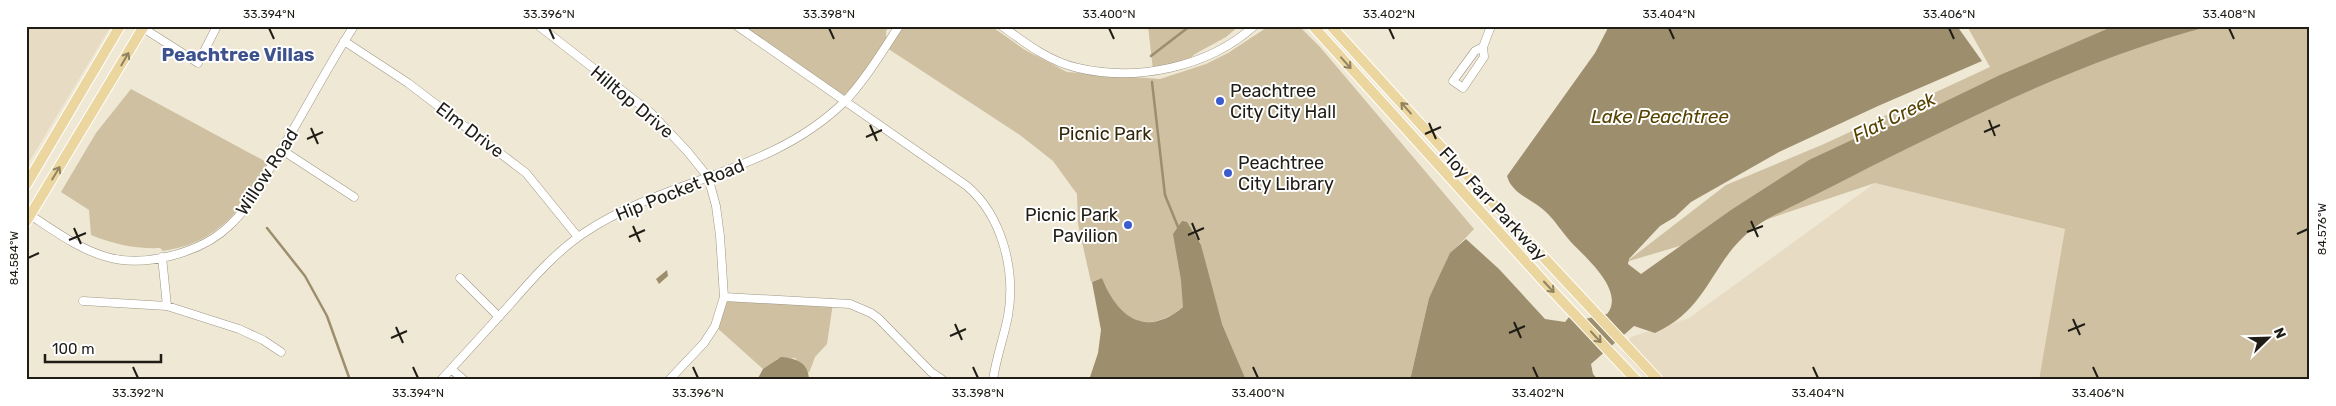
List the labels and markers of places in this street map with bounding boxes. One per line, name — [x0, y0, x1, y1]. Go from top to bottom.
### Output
place label: Peachtree City City Hall — [1230, 80, 1336, 123]
marker: Peachtree City City Hall — [1214, 95, 1226, 107]
place label: Peachtree City Library — [1238, 152, 1334, 195]
marker: Peachtree City Library — [1222, 167, 1234, 179]
place label: Picnic Park Pavilion — [1025, 204, 1119, 247]
marker: Picnic Park Pavilion — [1122, 219, 1134, 231]

